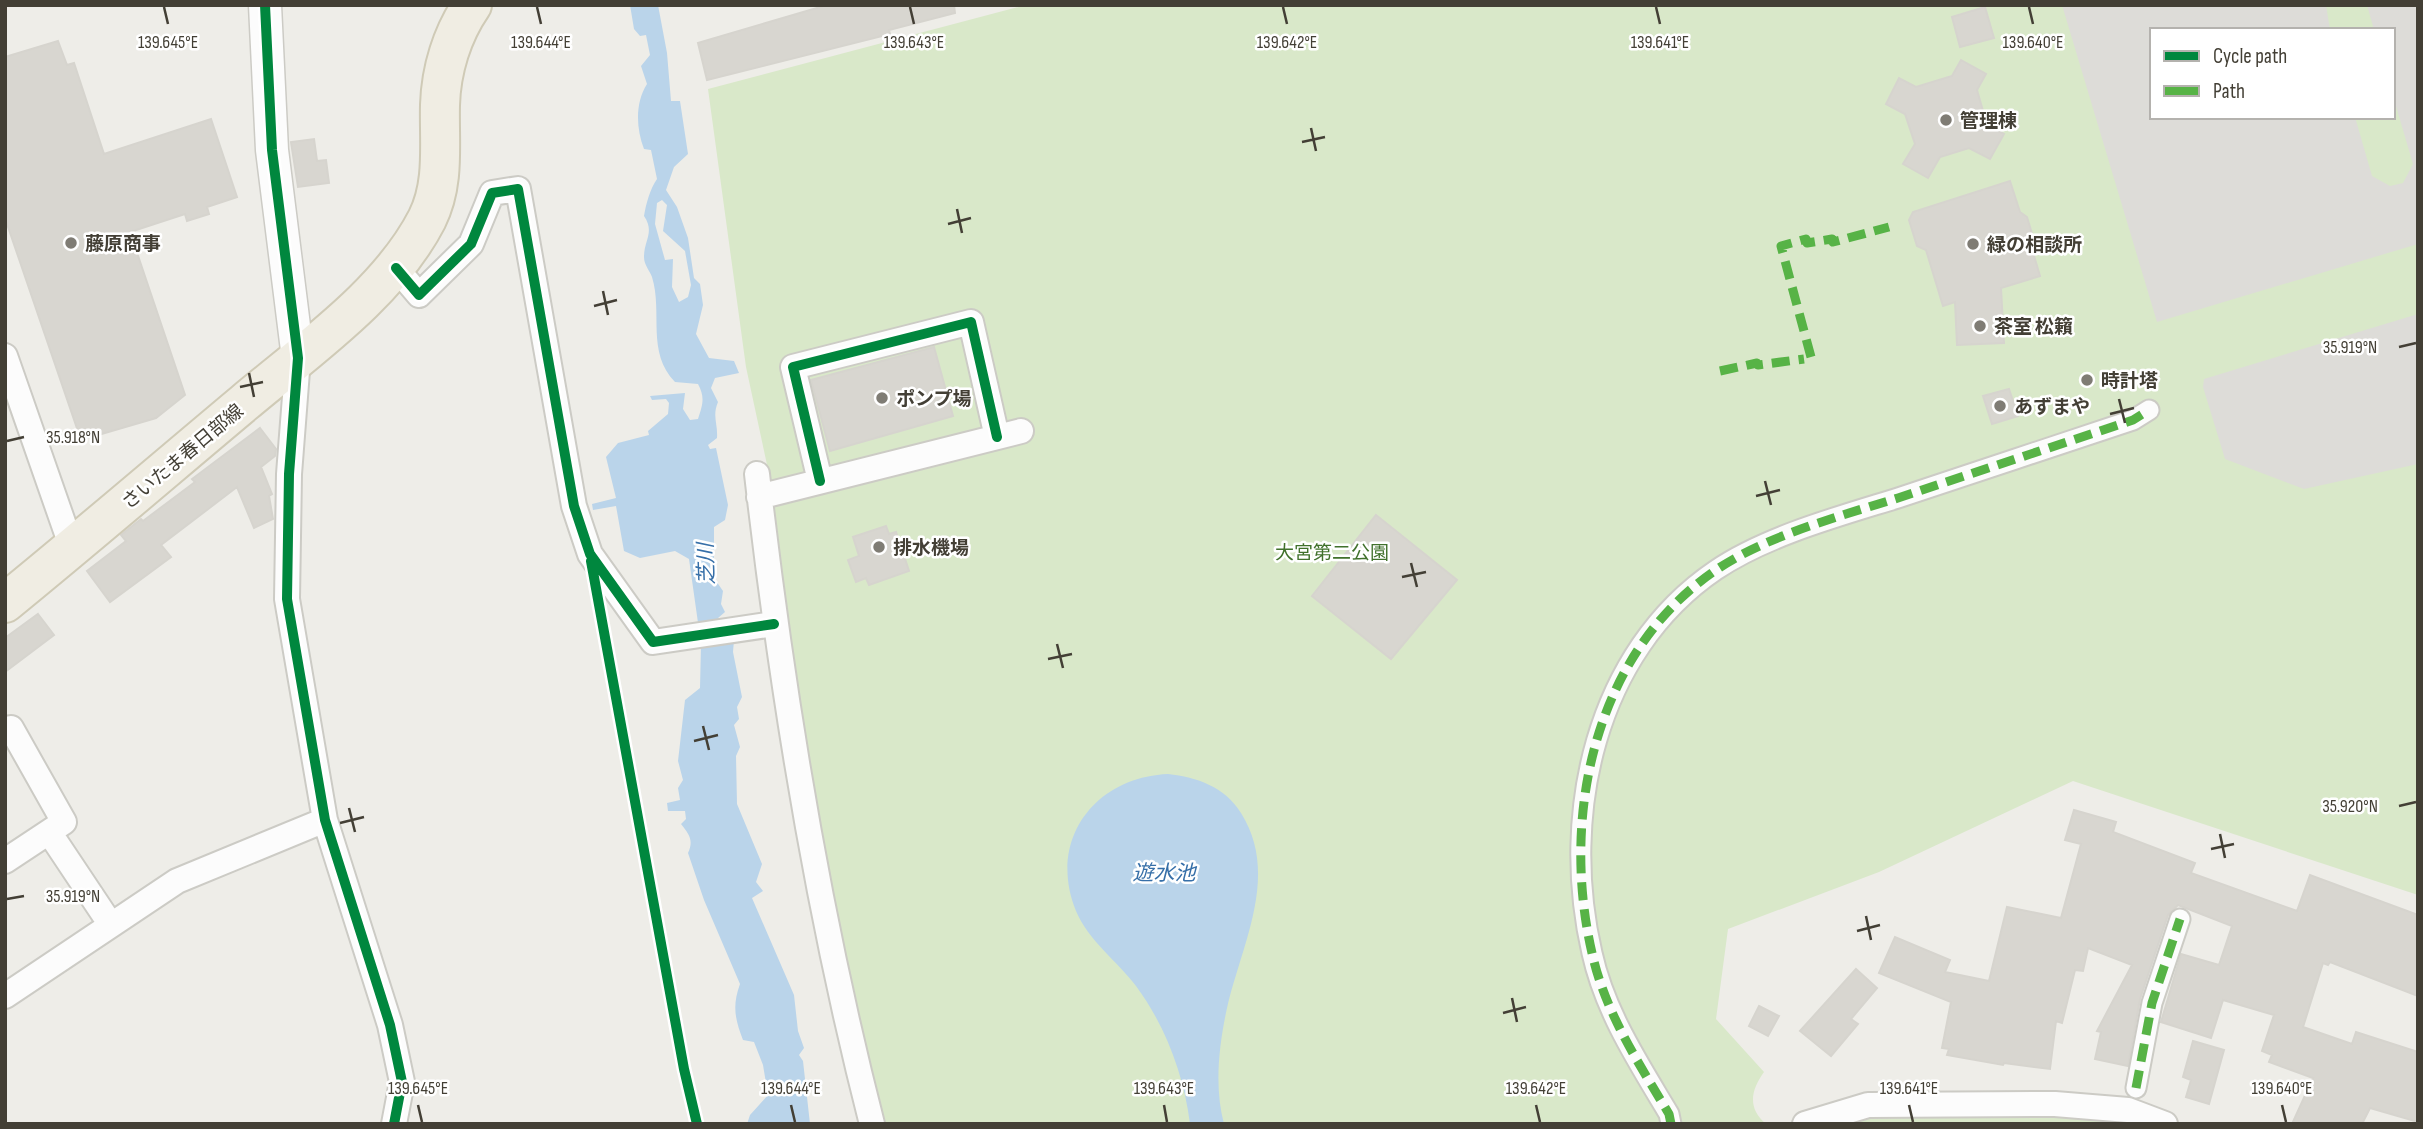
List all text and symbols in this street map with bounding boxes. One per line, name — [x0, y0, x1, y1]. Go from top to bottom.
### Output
legend — [2150, 28, 2395, 119]
text: 139.645°E — [138, 32, 198, 53]
text: 139.644°E — [511, 32, 571, 53]
text: 139.643°E — [884, 32, 944, 53]
text: 139.642°E — [1257, 32, 1317, 53]
text: 139.641°E — [1631, 32, 1689, 53]
text: 139.640°E — [2003, 32, 2063, 53]
text: Cycle path — [2213, 44, 2287, 69]
text: Path — [2213, 79, 2245, 104]
place label: 管理棟 — [1960, 110, 2017, 133]
marker: 管理棟 — [1938, 112, 1954, 128]
place label: 藤原商事 — [85, 233, 161, 256]
place label: 緑の相談所 — [1987, 234, 2082, 257]
marker: 藤原商事 — [63, 235, 79, 251]
marker: 緑の相談所 — [1965, 236, 1981, 252]
place label: 茶室 松籟 — [1994, 316, 2073, 339]
marker: 茶室 松籟 — [1972, 318, 1988, 334]
text: 35.919°N — [2323, 337, 2377, 358]
place label: 時計塔 — [2101, 370, 2158, 393]
marker: 時計塔 — [2079, 372, 2095, 388]
place label: ポンプ場 — [896, 388, 971, 411]
marker: ポンプ場 — [874, 390, 890, 406]
place label: あずまや — [2014, 396, 2090, 419]
marker: あずまや — [1992, 398, 2008, 414]
street label: さいたま春日部線 — [118, 400, 248, 515]
text: 35.918°N — [46, 427, 100, 448]
place label: 排水機場 — [893, 537, 969, 560]
marker: 排水機場 — [871, 539, 887, 555]
water label: 芝川 — [693, 541, 720, 585]
park label: 大宮第二公園 — [1275, 542, 1389, 565]
text: 35.920°N — [2322, 796, 2378, 817]
water label: 遊水池 — [1133, 861, 1197, 886]
text: 35.919°N — [46, 886, 100, 907]
text: 139.645°E — [388, 1078, 448, 1099]
text: 139.644°E — [761, 1078, 821, 1099]
text: 139.643°E — [1134, 1078, 1194, 1099]
text: 139.642°E — [1506, 1078, 1566, 1099]
text: 139.641°E — [1880, 1078, 1938, 1099]
text: 139.640°E — [2252, 1078, 2312, 1099]

